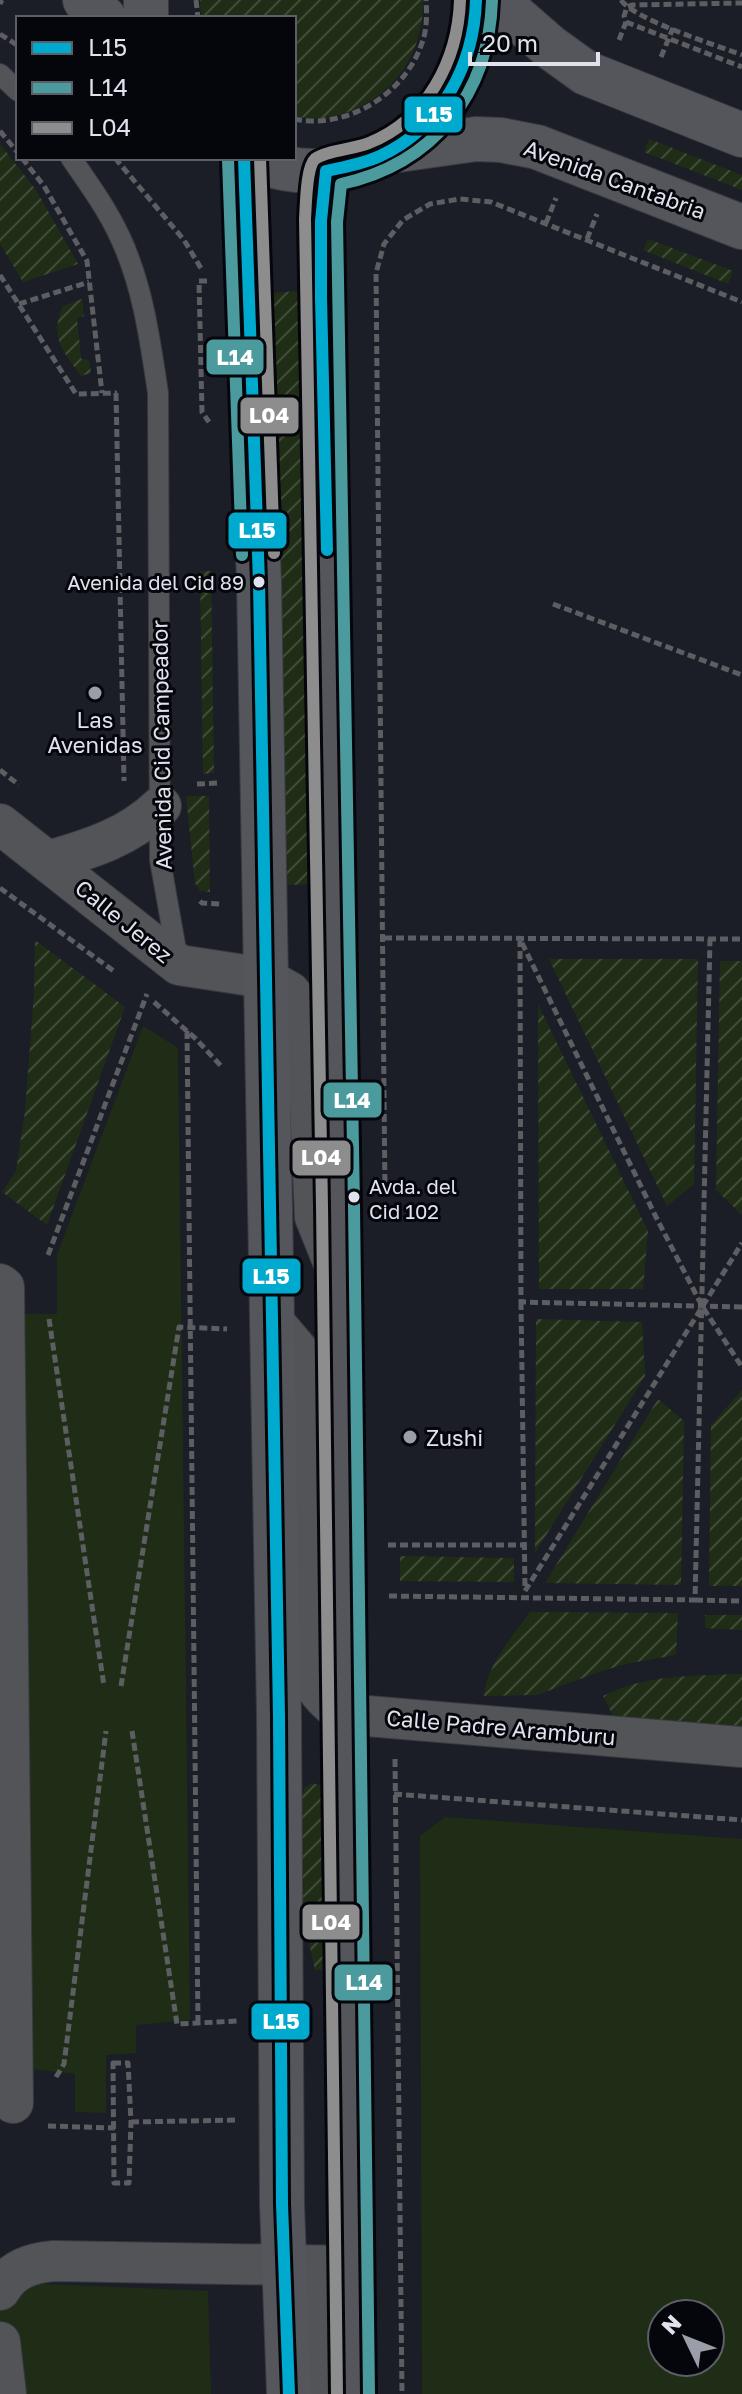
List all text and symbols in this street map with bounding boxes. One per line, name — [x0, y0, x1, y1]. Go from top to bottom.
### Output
legend — [16, 16, 296, 160]
scale bar — [470, 16, 598, 66]
text: 20 m — [482, 28, 538, 57]
text: L15 — [88, 32, 127, 61]
text: L14 — [88, 72, 128, 101]
line badge: L15 — [403, 95, 464, 134]
text: L15 — [415, 100, 453, 127]
text: L04 — [88, 112, 131, 141]
street label: Avenida Cantabria — [520, 134, 710, 224]
line badge: L14 — [205, 338, 265, 376]
text: L14 — [216, 343, 254, 370]
line badge: L04 — [239, 396, 300, 435]
text: L04 — [249, 401, 289, 428]
line badge: L15 — [227, 511, 288, 550]
text: L15 — [238, 516, 276, 543]
place label: Avenida del Cid 89 — [67, 570, 244, 594]
marker: Avenida del Cid 89 — [251, 574, 267, 590]
street label: Avenida Cid Campeador — [145, 620, 177, 870]
marker: Las Avenidas — [86, 684, 104, 702]
place label: Las Avenidas — [47, 706, 143, 758]
street label: Calle Jerez — [70, 874, 178, 968]
line badge: L14 — [322, 1081, 383, 1119]
text: L14 — [333, 1086, 371, 1113]
line badge: L04 — [291, 1139, 352, 1177]
text: L04 — [301, 1143, 341, 1170]
place label: Avda. del Cid 102 — [369, 1174, 457, 1223]
marker: Avda. del Cid 102 — [346, 1189, 362, 1205]
line badge: L15 — [241, 1257, 302, 1295]
text: L15 — [252, 1262, 290, 1289]
place label: Zushi — [426, 1424, 483, 1451]
marker: Zushi — [401, 1428, 419, 1446]
street label: Calle Padre Aramburu — [385, 1704, 617, 1750]
line badge: L04 — [301, 1903, 361, 1941]
text: L04 — [311, 1908, 351, 1935]
line badge: L14 — [333, 1963, 394, 2002]
text: L14 — [345, 1968, 383, 1995]
line badge: L15 — [250, 2002, 311, 2041]
text: L15 — [262, 2007, 300, 2034]
north arrow — [646, 2298, 726, 2378]
text: N — [655, 2309, 687, 2339]

